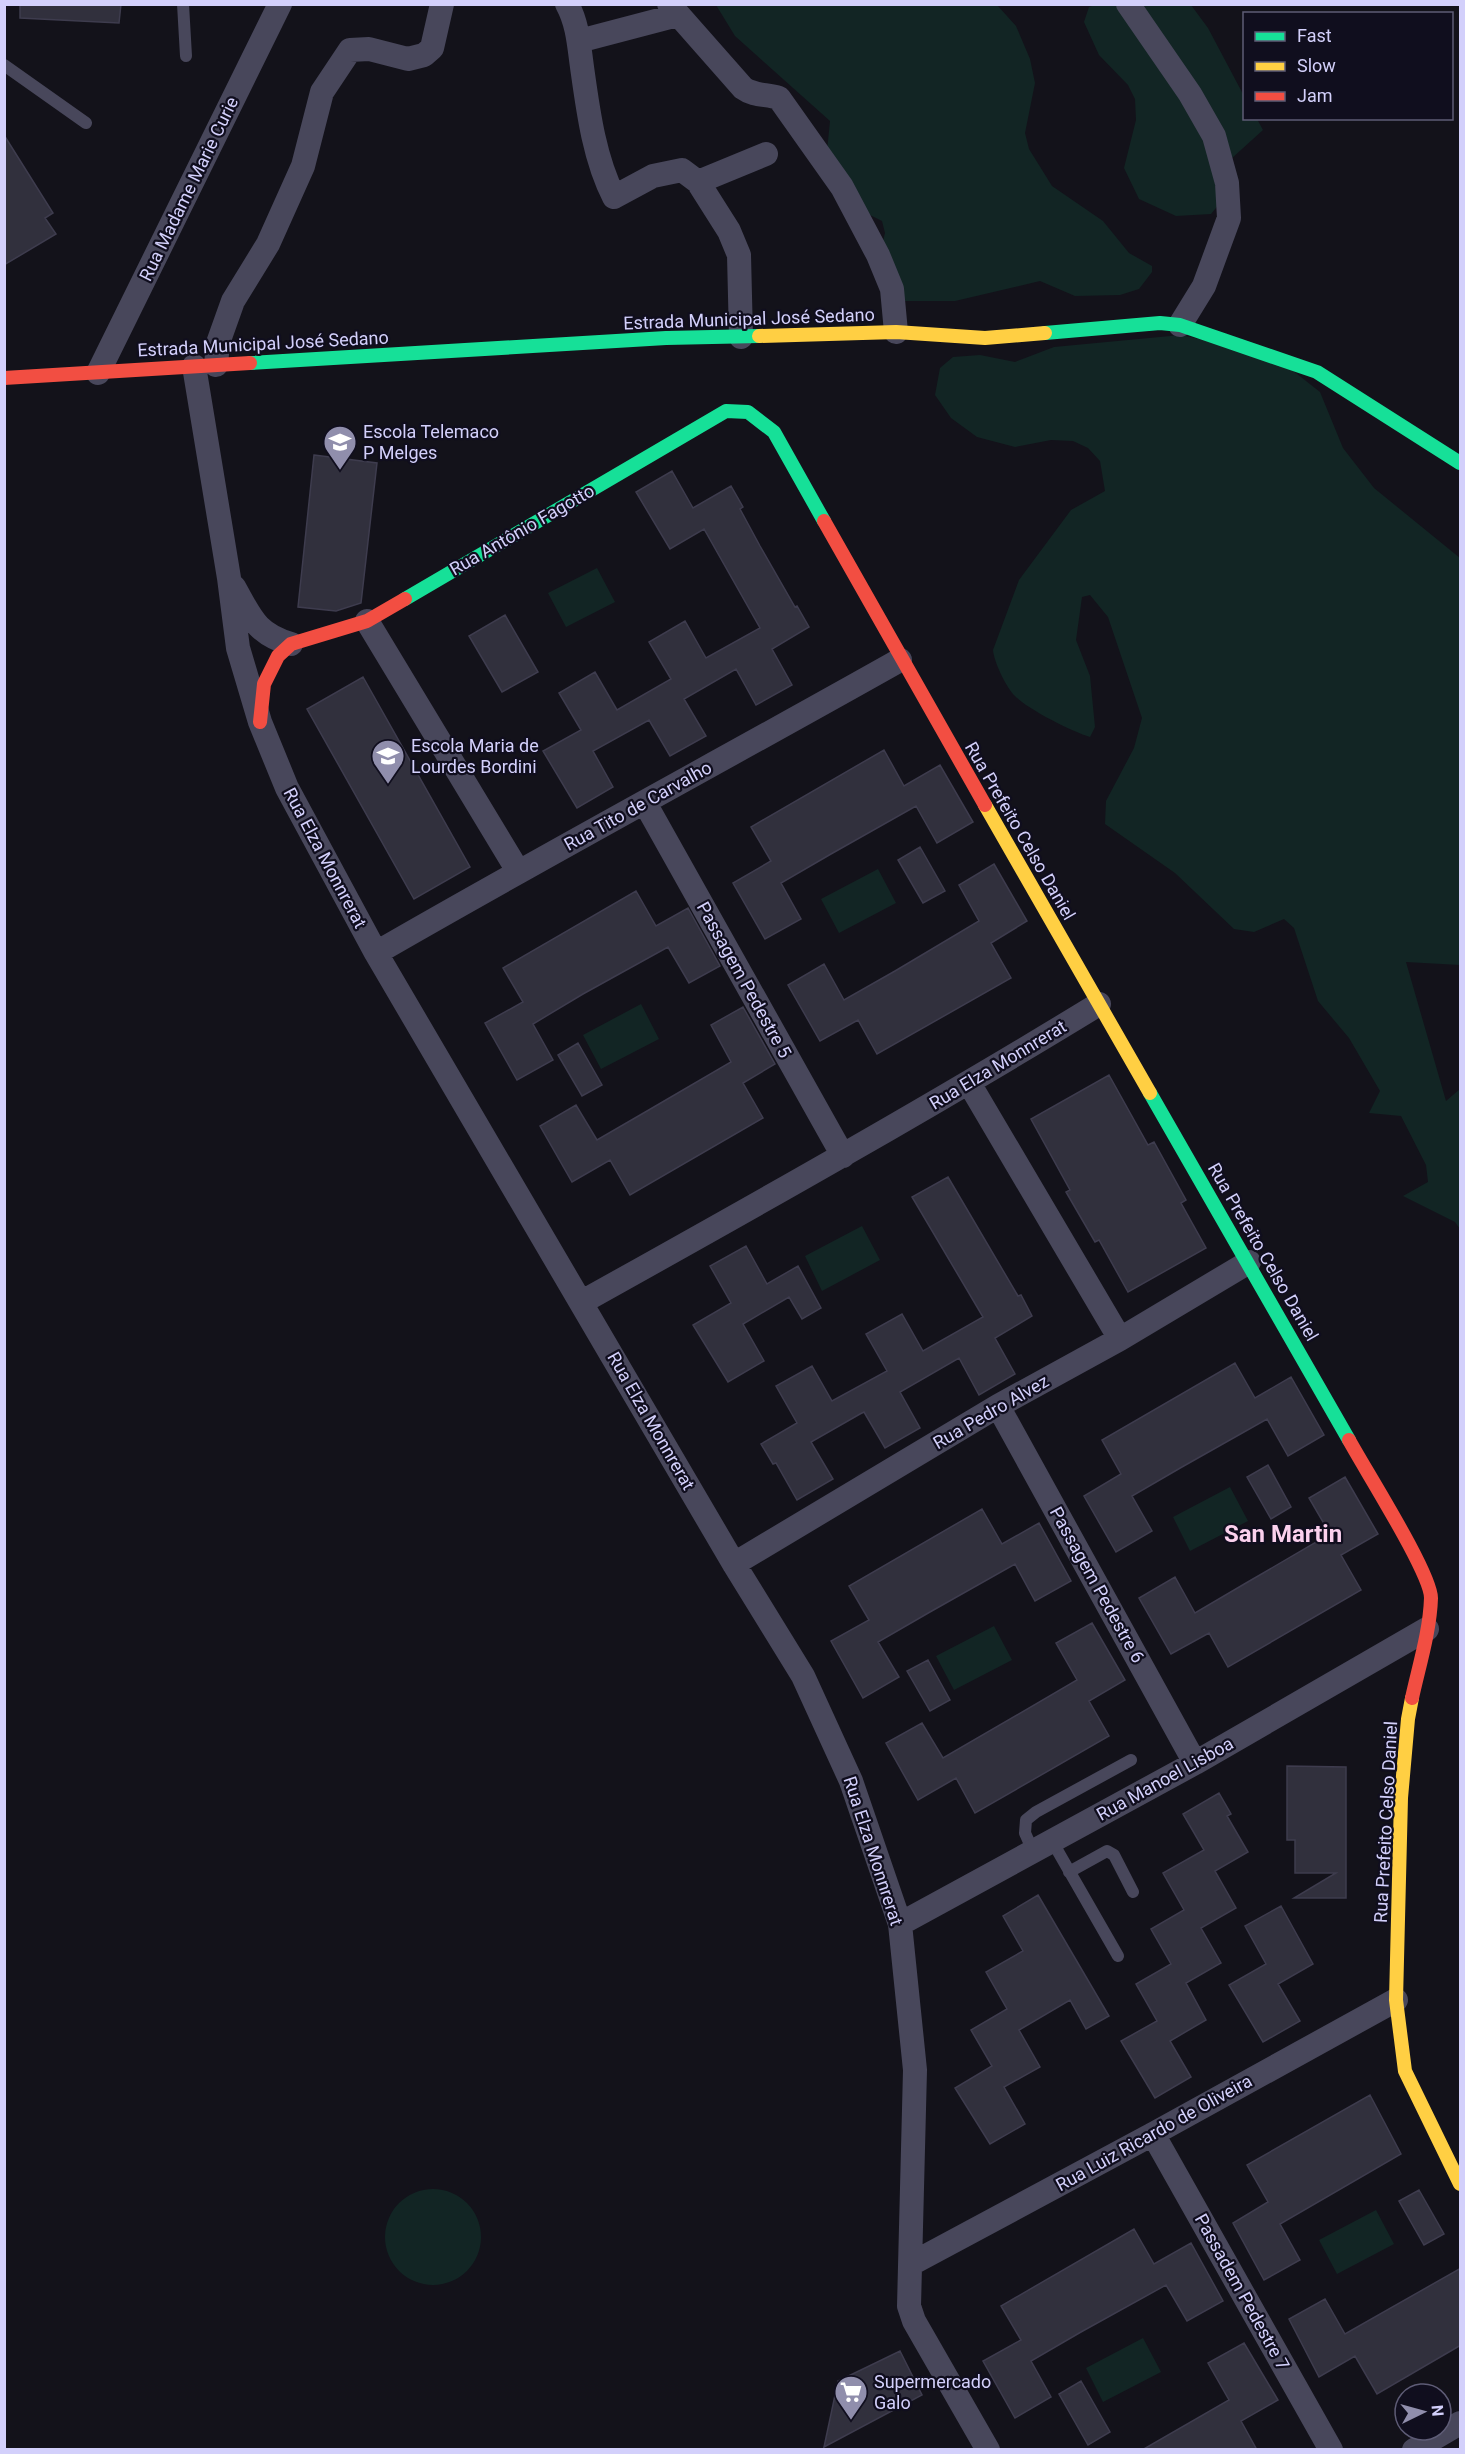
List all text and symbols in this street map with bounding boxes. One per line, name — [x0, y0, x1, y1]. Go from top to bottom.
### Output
legend — [1243, 12, 1453, 120]
text: Fast — [1297, 25, 1332, 46]
text: Slow — [1297, 55, 1336, 76]
text: Jam — [1297, 85, 1333, 106]
street label: Rua Madame Marie Curie — [135, 93, 242, 284]
street label: Estrada Municipal José Sedano — [623, 304, 875, 333]
street label: Estrada Municipal José Sedano — [137, 326, 389, 361]
place label: Escola Telemaco P Melges — [363, 421, 499, 463]
school or university icon: Escola Telemaco P Melges — [322, 424, 358, 471]
street label: Rua Antônio Fagotto — [446, 480, 598, 580]
place label: Escola Maria de Lourdes Bordini — [411, 735, 539, 777]
school or university icon: Escola Maria de Lourdes Bordini — [370, 738, 406, 785]
street label: Rua Prefeito Celso Daniel — [961, 738, 1080, 923]
street label: Rua Tito de Carvalho — [560, 756, 715, 855]
street label: Rua Elza Monnrerat — [280, 784, 371, 932]
street label: Passagem Pedestre 5 — [693, 898, 796, 1061]
street label: Rua Elza Monnrerat — [926, 1015, 1070, 1114]
street label: Rua Prefeito Celso Daniel — [1204, 1159, 1323, 1344]
street label: Rua Elza Monnrerat — [603, 1348, 700, 1494]
street label: Rua Pedro Alvez — [929, 1370, 1052, 1453]
street label: Passagem Pedestre 6 — [1046, 1503, 1149, 1666]
district label: San Martin — [1224, 1520, 1342, 1548]
street label: Rua Prefeito Celso Daniel — [1370, 1721, 1401, 1923]
street label: Rua Manoel Lisboa — [1093, 1732, 1237, 1825]
street label: Rua Elza Monnrerat — [839, 1773, 908, 1928]
street label: Rua Luiz Ricardo de Oliveira — [1052, 2070, 1256, 2195]
street label: Passadem Pedestre 7 — [1191, 2210, 1294, 2373]
place label: Supermercado Galo — [874, 2371, 991, 2413]
supermarket icon: Supermercado Galo — [833, 2374, 869, 2421]
north arrow — [1393, 2382, 1453, 2442]
text: N — [1427, 2404, 1447, 2417]

